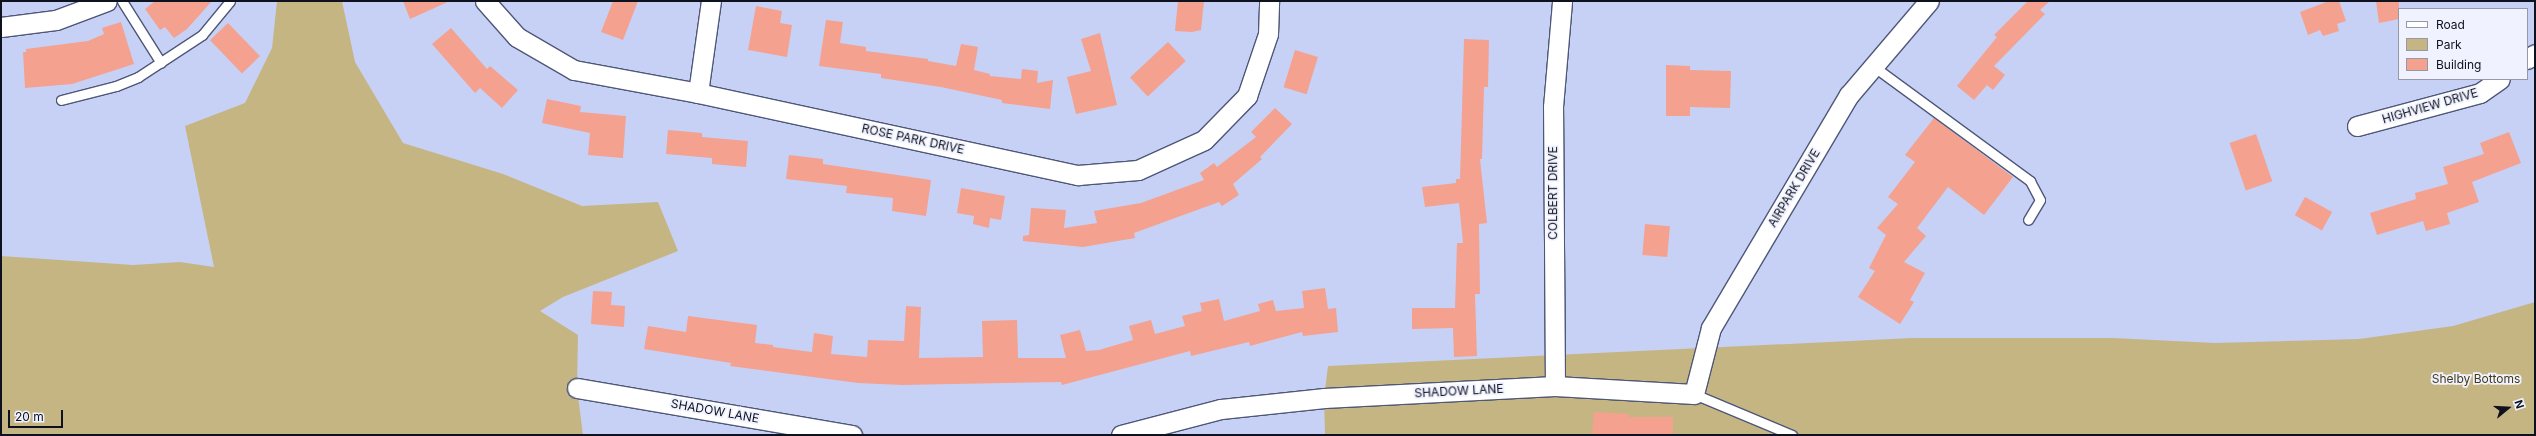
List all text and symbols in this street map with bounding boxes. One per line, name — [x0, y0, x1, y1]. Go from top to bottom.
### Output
legend — [2398, 8, 2528, 80]
text: Road — [2436, 17, 2465, 32]
text: Park — [2436, 37, 2462, 52]
text: Building — [2436, 57, 2481, 72]
street label: HIGHVIEW DRIVE — [2380, 85, 2480, 127]
street label: ROSE PARK DRIVE — [860, 121, 966, 157]
street label: COLBERT DRIVE — [1546, 146, 1560, 240]
street label: AIRPARK DRIVE — [1765, 146, 1823, 230]
park label: Shelby Bottoms — [2432, 372, 2520, 386]
street label: SHADOW LANE — [1414, 381, 1504, 401]
north arrow — [2488, 388, 2528, 428]
street label: SHADOW LANE — [670, 396, 760, 426]
text: N — [2511, 398, 2527, 410]
scale bar — [10, 402, 65, 428]
text: 20 m — [15, 409, 44, 424]

